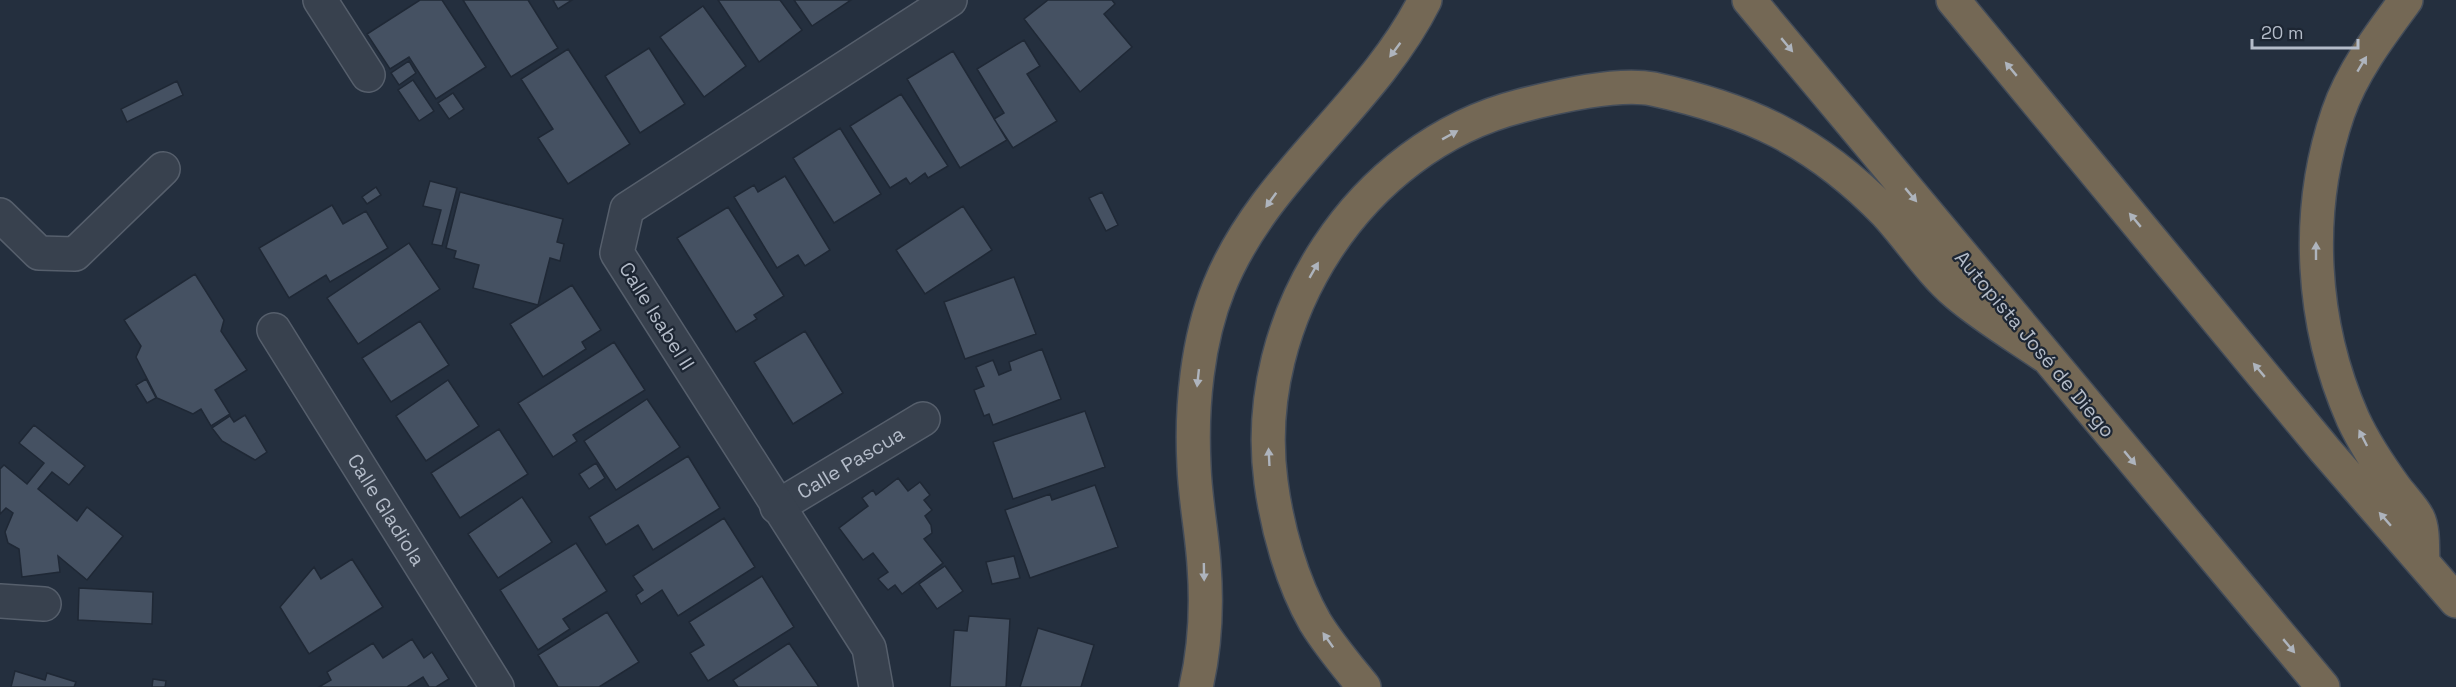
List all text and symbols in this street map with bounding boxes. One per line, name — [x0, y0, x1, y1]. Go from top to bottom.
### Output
scale bar — [2252, 12, 2358, 50]
text: 20 m — [2261, 21, 2304, 44]
one-way arrow — [1780, 37, 1793, 53]
one-way arrow — [1390, 43, 1402, 58]
one-way arrow — [2357, 56, 2368, 72]
one-way arrow — [2004, 61, 2017, 77]
one-way arrow — [1442, 130, 1459, 140]
one-way arrow — [1904, 187, 1917, 202]
one-way arrow — [1265, 192, 1277, 208]
one-way arrow — [2129, 213, 2142, 228]
one-way arrow — [2311, 241, 2321, 260]
street label: Autopista José de Diego — [1949, 245, 2121, 443]
street label: Calle Isabel II — [614, 257, 700, 375]
one-way arrow — [1308, 262, 1319, 278]
one-way arrow — [2253, 363, 2266, 378]
one-way arrow — [1193, 369, 1203, 388]
street label: Calle Pascua — [792, 420, 909, 505]
one-way arrow — [2358, 430, 2368, 447]
one-way arrow — [1265, 448, 1274, 467]
street label: Calle Gladiola — [342, 449, 431, 571]
one-way arrow — [2123, 450, 2136, 465]
one-way arrow — [2379, 512, 2392, 527]
one-way arrow — [1199, 563, 1209, 582]
one-way arrow — [1322, 633, 1334, 649]
one-way arrow — [2282, 638, 2295, 654]

